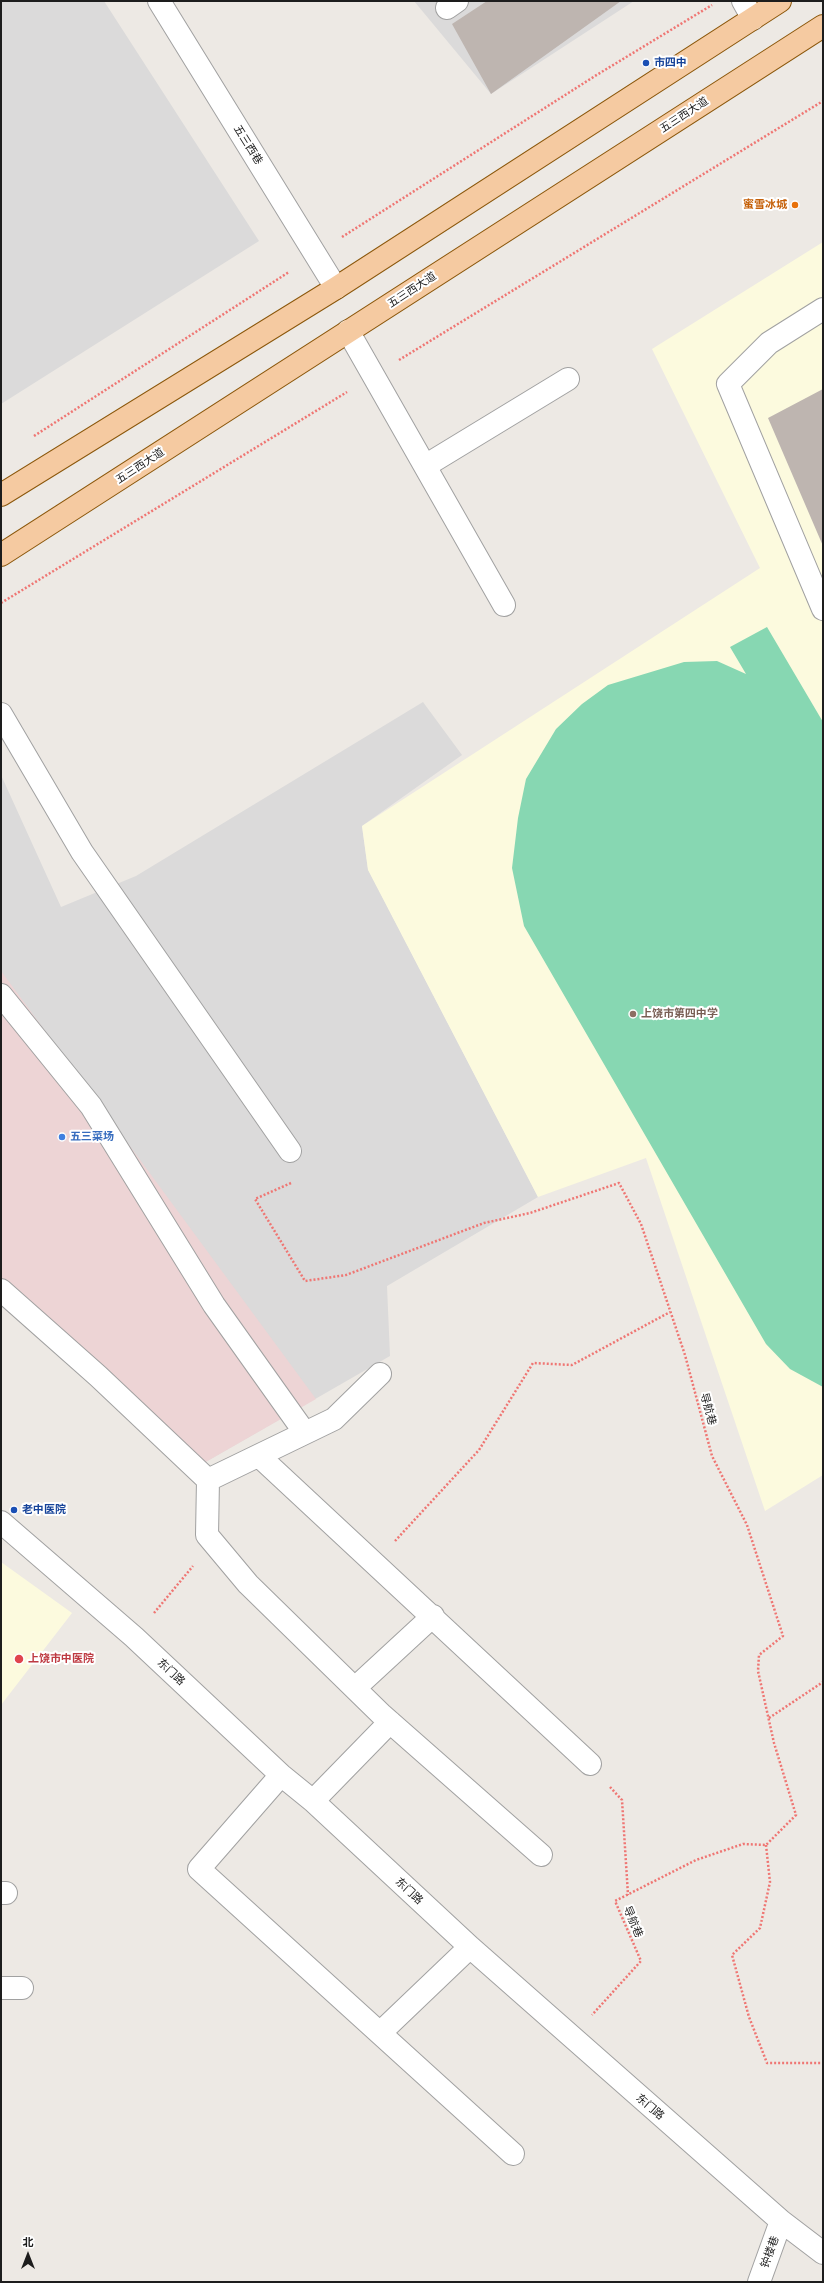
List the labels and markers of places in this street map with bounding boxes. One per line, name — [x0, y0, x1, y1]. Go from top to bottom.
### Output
place label: 市四中 — [654, 56, 687, 70]
marker: 市四中 — [641, 58, 651, 68]
place label: 蜜雪冰城 — [743, 198, 787, 212]
marker: 蜜雪冰城 — [790, 200, 800, 210]
place label: 上饶市第四中学 — [641, 1007, 718, 1021]
marker: 上饶市第四中学 — [628, 1009, 638, 1019]
place label: 五三菜场 — [70, 1130, 114, 1144]
marker: 五三菜场 — [57, 1132, 67, 1142]
place label: 老中医院 — [22, 1503, 66, 1517]
marker: 老中医院 — [9, 1505, 19, 1515]
place label: 上饶市中医院 — [28, 1652, 94, 1666]
marker: 上饶市中医院 — [13, 1653, 25, 1665]

